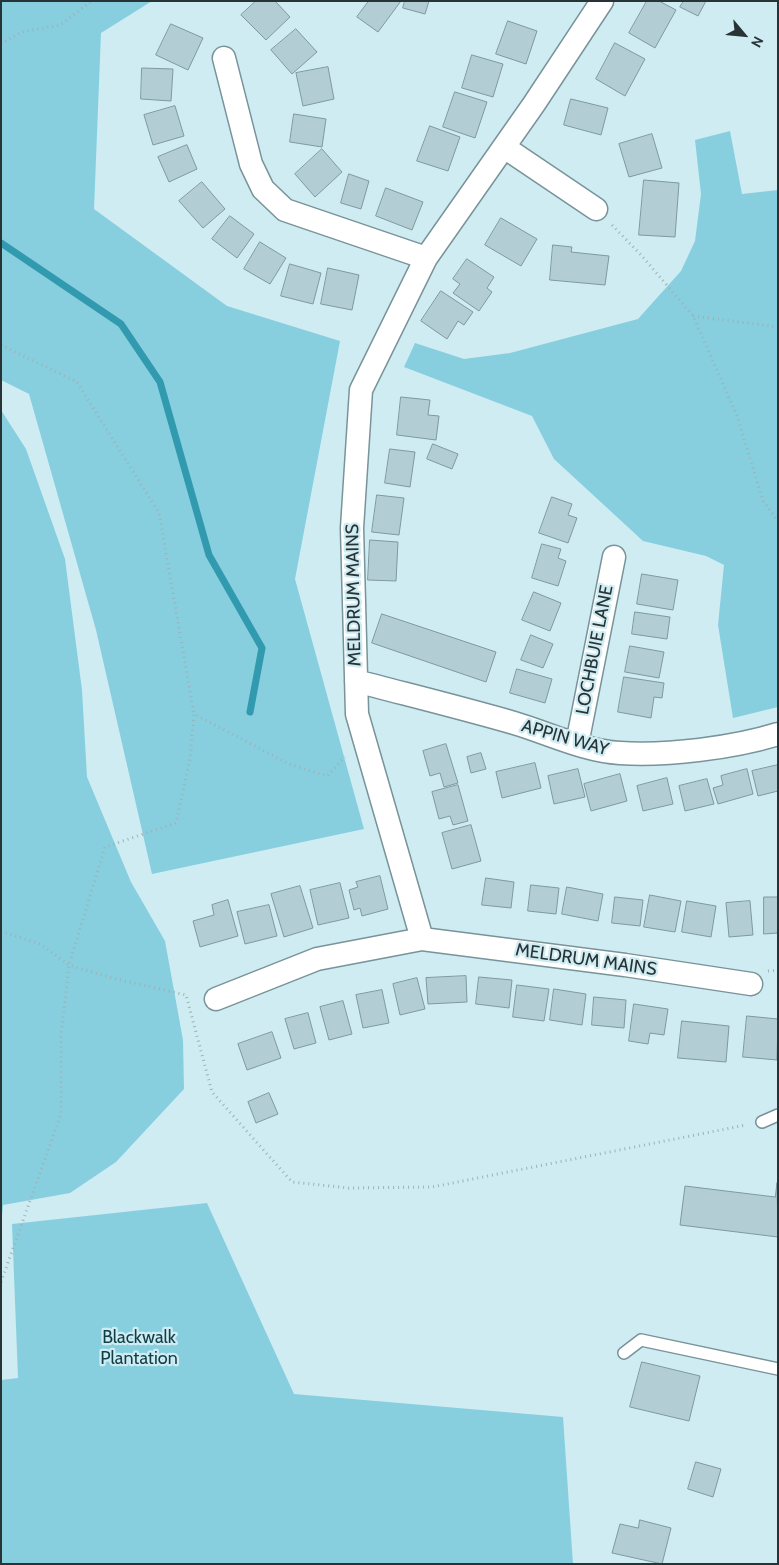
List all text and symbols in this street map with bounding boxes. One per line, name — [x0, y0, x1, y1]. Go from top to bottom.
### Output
north arrow — [719, 10, 769, 60]
text: N — [747, 33, 768, 51]
street label: MELDRUM MAINS — [342, 524, 366, 666]
street label: LOCHBUIE LANE — [572, 583, 618, 717]
street label: APPIN WAY — [519, 715, 611, 761]
street label: MELDRUM MAINS — [514, 939, 658, 981]
park label: Blackwalk Plantation — [100, 1327, 178, 1370]

